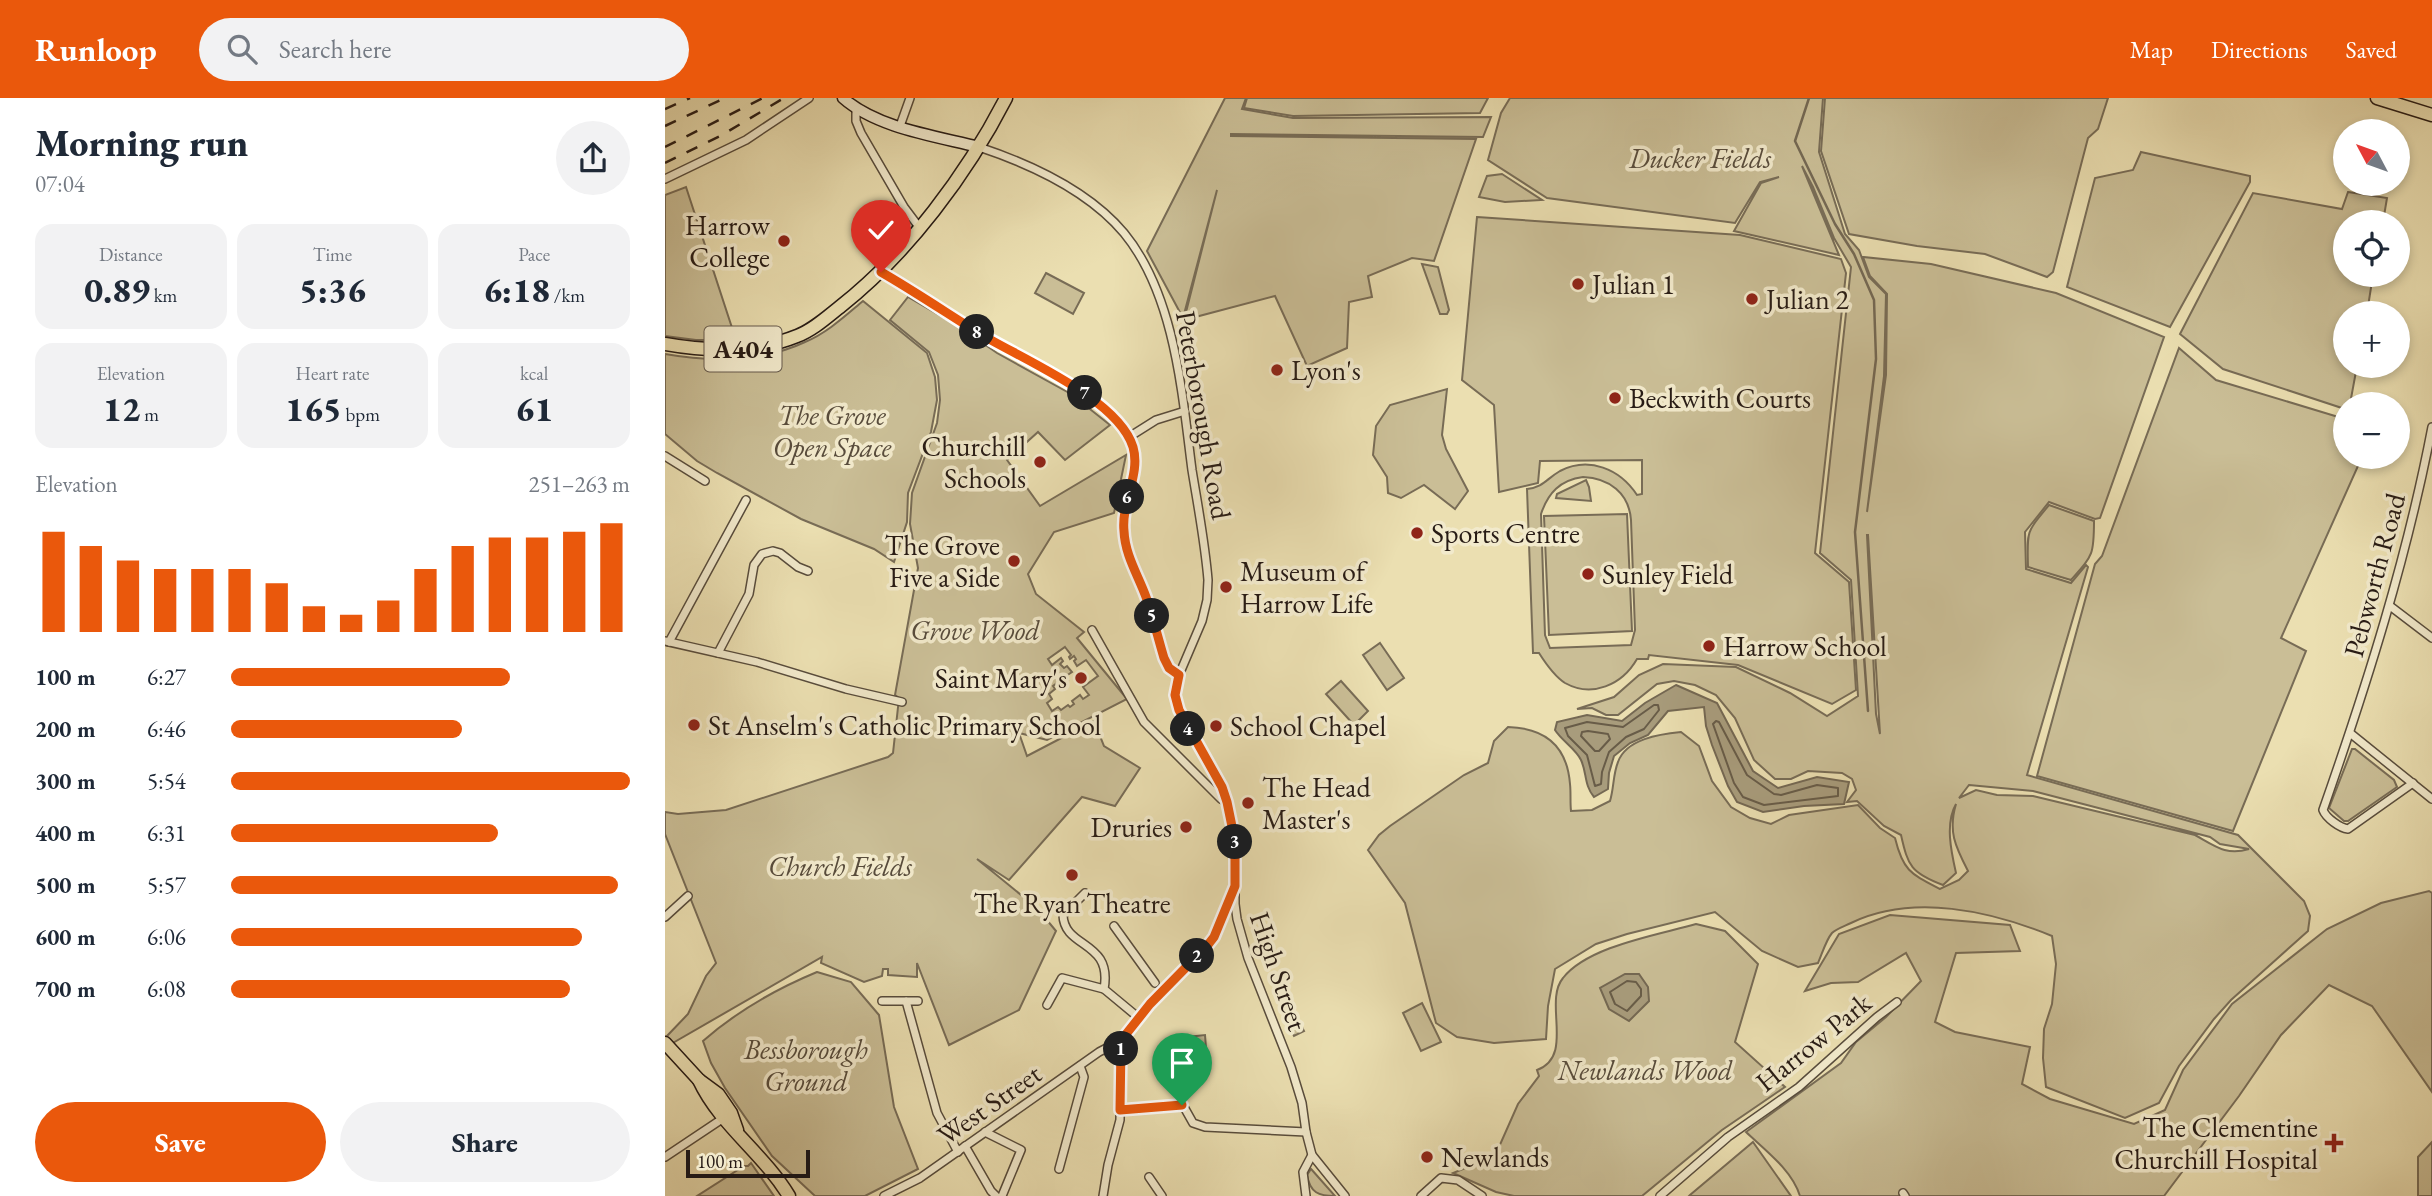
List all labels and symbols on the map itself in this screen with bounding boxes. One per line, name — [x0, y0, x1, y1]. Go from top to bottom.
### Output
north arrow — [2333, 119, 2410, 196]
park label: Ducker Fields — [1628, 140, 1771, 176]
pin — [851, 200, 911, 272]
place label: Harrow College — [685, 207, 771, 275]
marker: Harrow College — [776, 233, 792, 249]
place label: Julian 1 — [1590, 266, 1675, 302]
marker: Julian 1 — [1570, 276, 1586, 292]
place label: Julian 2 — [1764, 281, 1849, 317]
marker: Julian 2 — [1744, 291, 1760, 307]
street label: Peterborough Road — [1168, 308, 1240, 523]
pin: 8 — [959, 314, 995, 350]
road number: A404 — [705, 326, 781, 372]
place label: Lyon's — [1291, 352, 1361, 388]
marker: Lyon's — [1269, 362, 1285, 378]
pin: 7 — [1067, 376, 1103, 410]
place label: Beckwith Courts — [1629, 380, 1811, 416]
marker: Beckwith Courts — [1607, 390, 1623, 406]
park label: The Grove Open Space — [773, 397, 892, 465]
place label: Churchill Schools — [921, 428, 1026, 496]
marker: Churchill Schools — [1032, 454, 1048, 470]
pin: 6 — [1109, 480, 1145, 514]
street label: Pebworth Road — [2335, 488, 2413, 661]
place label: Sports Centre — [1431, 515, 1580, 551]
marker: Sports Centre — [1409, 525, 1425, 541]
place label: The Grove Five a Side — [885, 527, 1000, 595]
marker: The Grove Five a Side — [1006, 553, 1022, 569]
place label: Museum of Harrow Life — [1240, 553, 1373, 621]
place label: Sunley Field — [1602, 556, 1734, 592]
marker: Sunley Field — [1580, 566, 1596, 582]
marker: Museum of Harrow Life — [1218, 579, 1234, 595]
pin: 5 — [1135, 598, 1169, 634]
park label: Grove Wood — [910, 612, 1040, 648]
place label: Harrow School — [1723, 628, 1887, 664]
marker: Harrow School — [1701, 638, 1717, 654]
place label: Saint Mary's — [935, 660, 1067, 696]
marker: Saint Mary's — [1073, 670, 1089, 686]
place label: St Anselm's Catholic Primary School — [708, 707, 1102, 743]
place label: School Chapel — [1230, 708, 1386, 744]
pin: 4 — [1170, 712, 1205, 746]
marker: St Anselm's Catholic Primary School — [686, 717, 702, 733]
marker: School Chapel — [1208, 718, 1224, 734]
place label: The Head Master's — [1262, 769, 1371, 837]
marker: The Head Master's — [1240, 795, 1256, 811]
place label: Druries — [1091, 809, 1172, 845]
marker: Druries — [1178, 819, 1194, 835]
pin: 3 — [1217, 824, 1253, 860]
park label: Church Fields — [768, 848, 912, 884]
marker: The Ryan Theatre — [1064, 867, 1080, 883]
place label: The Ryan Theatre — [973, 885, 1171, 921]
street label: High Street — [1242, 907, 1316, 1035]
pin: 2 — [1179, 938, 1215, 974]
street label: Harrow Park — [1748, 984, 1879, 1100]
park label: Bessborough Ground — [743, 1031, 868, 1099]
pin: 1 — [1103, 1032, 1139, 1066]
pin — [1152, 1033, 1212, 1105]
park label: Newlands Wood — [1557, 1052, 1733, 1088]
street label: West Street — [930, 1055, 1048, 1153]
place label: The Clementine Churchill Hospital — [2114, 1109, 2318, 1177]
marker: The Clementine Churchill Hospital — [2324, 1133, 2344, 1153]
place label: Newlands — [1441, 1139, 1549, 1175]
scale bar — [686, 1147, 810, 1179]
marker: Newlands — [1419, 1149, 1435, 1165]

